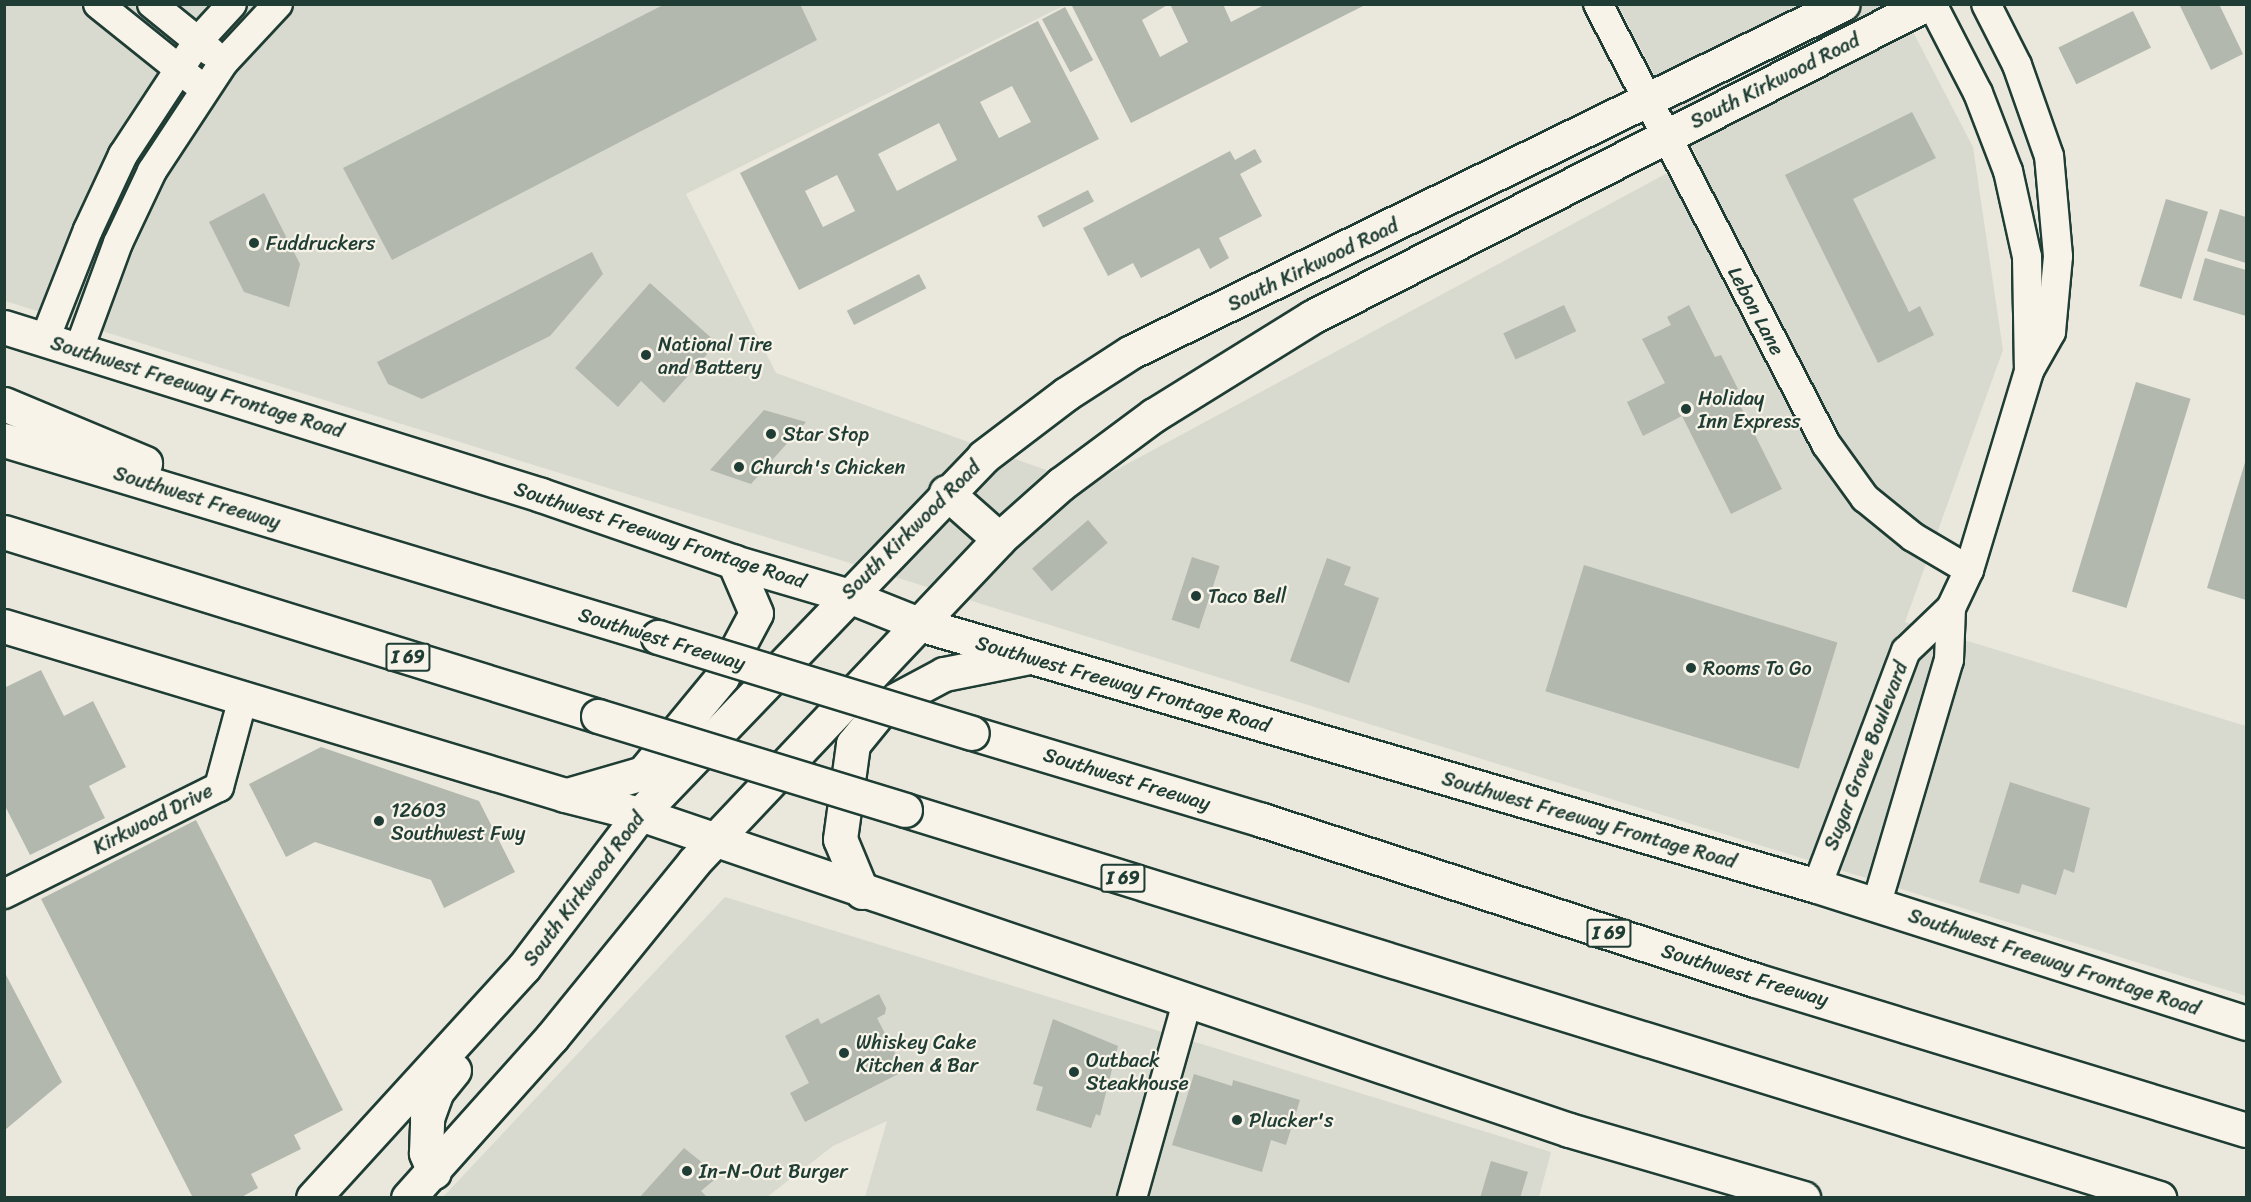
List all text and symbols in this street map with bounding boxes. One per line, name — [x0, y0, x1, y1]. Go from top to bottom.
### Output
street label: South Kirkwood Road — [1686, 28, 1864, 134]
street label: South Kirkwood Road — [1224, 213, 1402, 317]
place label: Fuddruckers — [266, 231, 375, 255]
marker: Fuddruckers — [247, 236, 261, 250]
street label: Lebon Lane — [1723, 263, 1789, 359]
street label: Southwest Freeway Frontage Road — [48, 331, 346, 443]
place label: National Tire and Battery — [658, 332, 773, 379]
marker: National Tire and Battery — [639, 348, 653, 362]
place label: Holiday Inn Express — [1698, 386, 1801, 433]
marker: Holiday Inn Express — [1679, 402, 1693, 416]
place label: Star Stop — [783, 422, 870, 446]
marker: Star Stop — [764, 427, 778, 441]
place label: Church's Chicken — [751, 455, 905, 479]
street label: South Kirkwood Road — [836, 455, 986, 605]
marker: Church's Chicken — [732, 460, 746, 474]
street label: Southwest Freeway — [111, 461, 283, 535]
street label: Southwest Freeway Frontage Road — [512, 477, 808, 593]
place label: Taco Bell — [1208, 584, 1287, 608]
marker: Taco Bell — [1189, 589, 1203, 603]
street label: Southwest Freeway — [576, 602, 748, 676]
street label: Southwest Freeway Frontage Road — [973, 631, 1273, 737]
road number: I 69 — [384, 642, 432, 672]
place label: Rooms To Go — [1703, 656, 1813, 680]
street label: Sugar Grove Boulevard — [1819, 659, 1913, 853]
marker: Rooms To Go — [1684, 661, 1698, 675]
street label: Southwest Freeway — [1041, 742, 1213, 816]
street label: Southwest Freeway Frontage Road — [1439, 767, 1739, 873]
street label: Kirkwood Drive — [89, 778, 217, 860]
place label: 12603 Southwest Fwy — [391, 798, 525, 845]
street label: South Kirkwood Road — [518, 807, 650, 971]
marker: 12603 Southwest Fwy — [372, 814, 386, 828]
road number: I 69 — [1099, 863, 1147, 893]
street label: Southwest Freeway Frontage Road — [1906, 904, 2202, 1020]
road number: I 69 — [1585, 918, 1633, 948]
street label: Southwest Freeway — [1659, 938, 1831, 1012]
place label: Whiskey Cake Kitchen & Bar — [856, 1030, 978, 1077]
marker: Whiskey Cake Kitchen & Bar — [837, 1046, 851, 1060]
place label: Outback Steakhouse — [1086, 1048, 1189, 1095]
marker: Outback Steakhouse — [1067, 1065, 1081, 1079]
place label: Plucker's — [1249, 1108, 1333, 1132]
marker: Plucker's — [1230, 1113, 1244, 1127]
place label: In-N-Out Burger — [699, 1159, 848, 1183]
marker: In-N-Out Burger — [680, 1164, 694, 1178]

